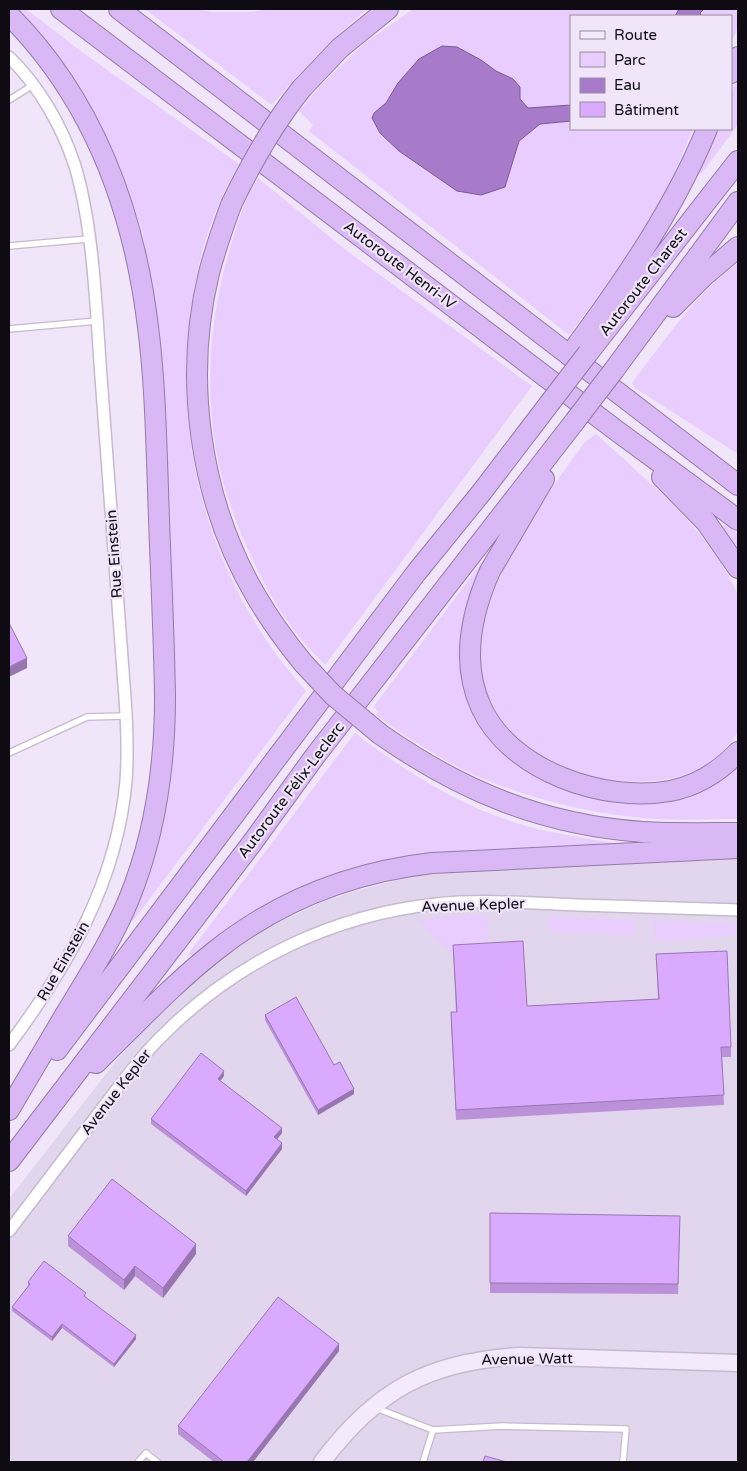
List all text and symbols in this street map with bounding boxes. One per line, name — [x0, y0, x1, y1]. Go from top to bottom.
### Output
legend — [570, 15, 732, 130]
text: Route — [614, 26, 657, 44]
text: Parc — [614, 51, 646, 69]
text: Eau — [614, 76, 641, 94]
text: Bâtiment — [614, 101, 679, 119]
street label: Autoroute Henri-IV — [340, 217, 460, 313]
street label: Autoroute Charest — [595, 224, 691, 339]
street label: Rue Einstein — [102, 509, 126, 599]
street label: Autoroute Félix-Leclerc — [234, 718, 348, 862]
street label: Avenue Kepler — [421, 894, 525, 916]
street label: Rue Einstein — [33, 918, 93, 1004]
street label: Avenue Kepler — [77, 1045, 155, 1138]
street label: Avenue Watt — [481, 1349, 573, 1369]

